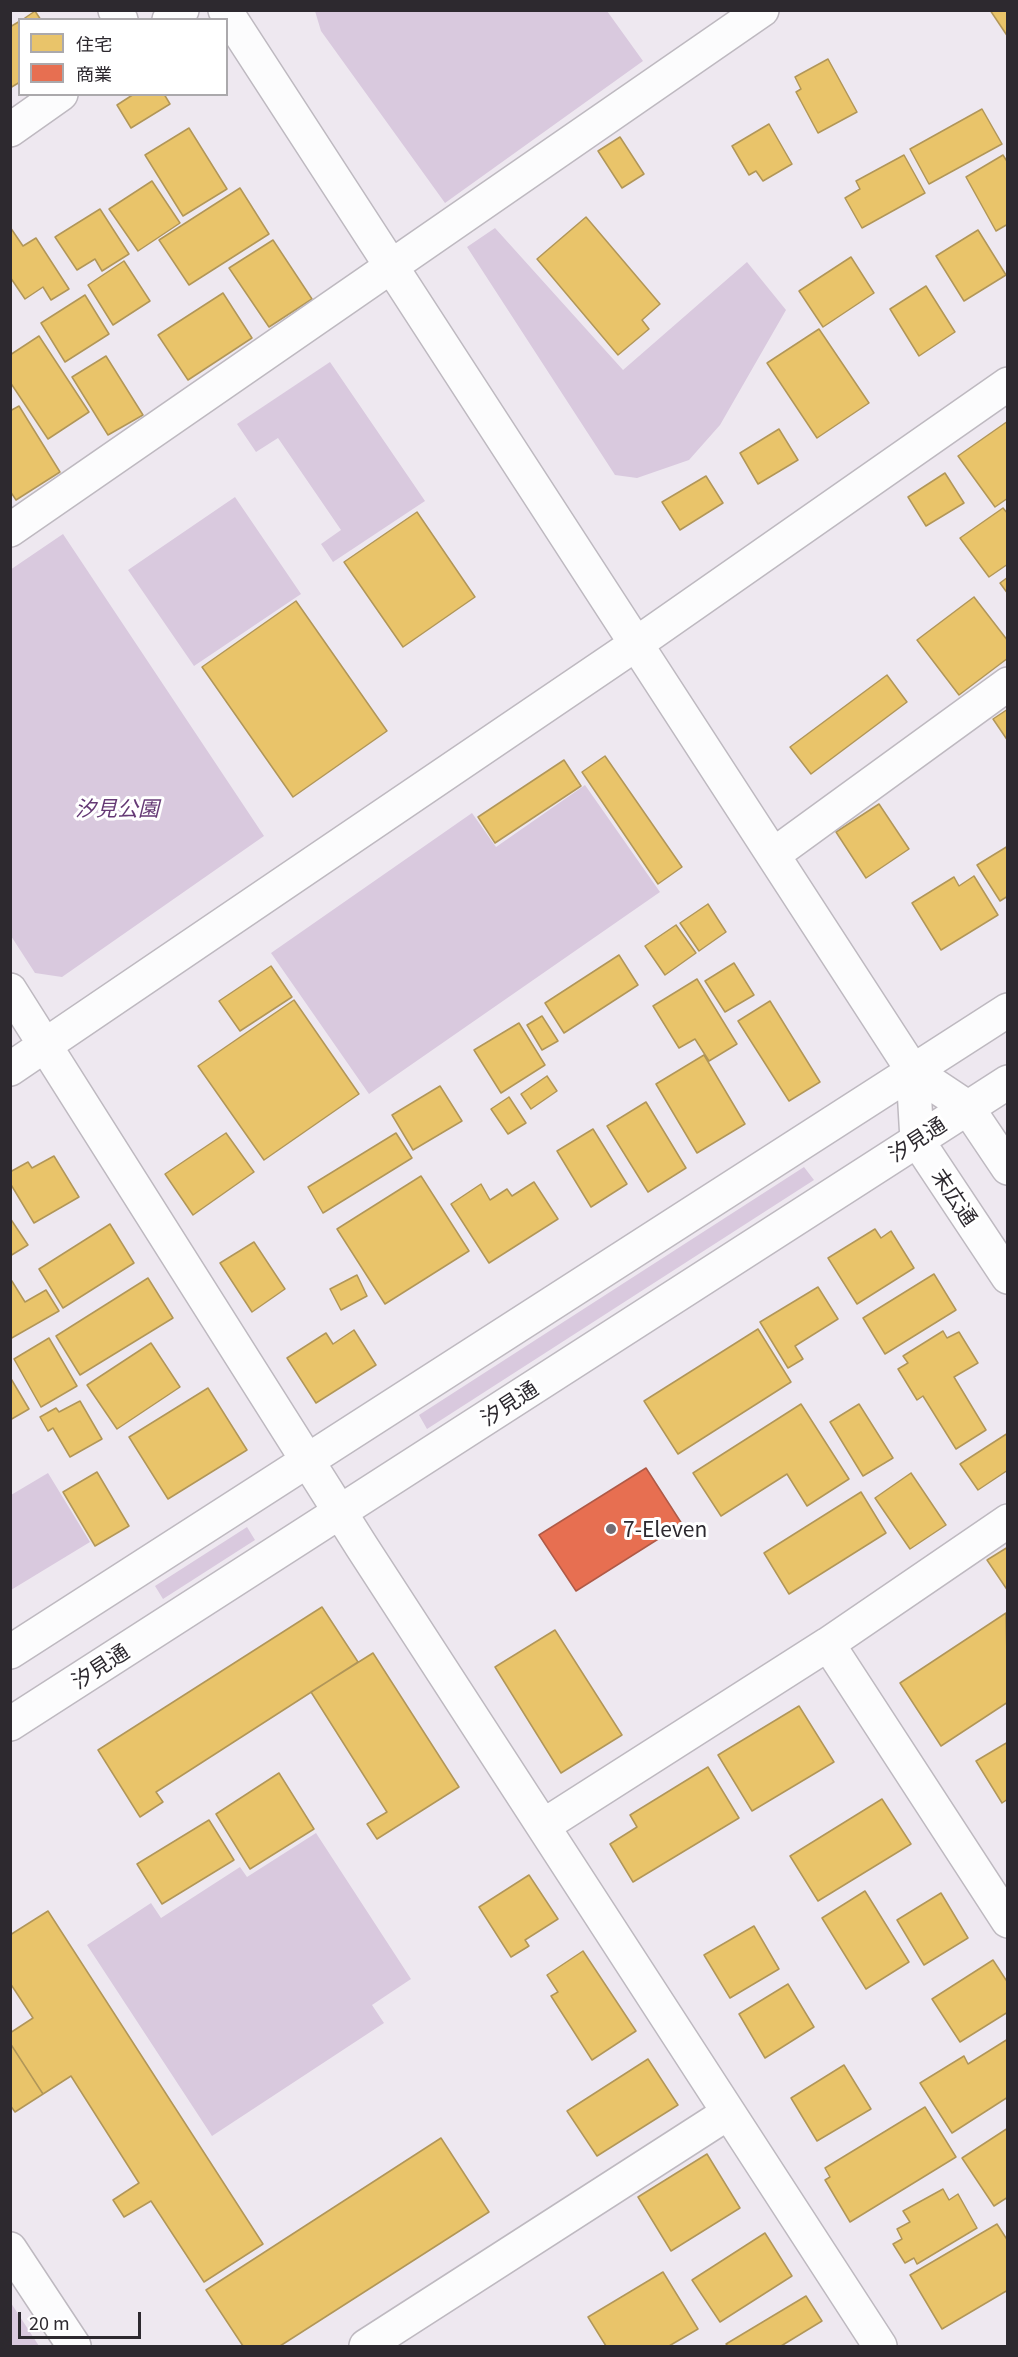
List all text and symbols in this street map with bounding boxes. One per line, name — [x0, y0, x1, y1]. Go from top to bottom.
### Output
legend — [18, 18, 228, 96]
text: 住宅 — [76, 30, 112, 56]
text: 商業 — [76, 60, 112, 86]
park label: 汐見公園 — [75, 795, 159, 821]
street label: 汐見通 — [884, 1111, 950, 1167]
street label: 末広通 — [927, 1164, 983, 1230]
street label: 汐見通 — [476, 1375, 542, 1431]
place label: 7-Eleven — [623, 1516, 707, 1542]
marker: 7-Eleven — [604, 1522, 618, 1536]
street label: 汐見通 — [67, 1638, 133, 1694]
scale bar — [21, 2300, 144, 2338]
text: 20 m — [29, 2309, 70, 2335]

